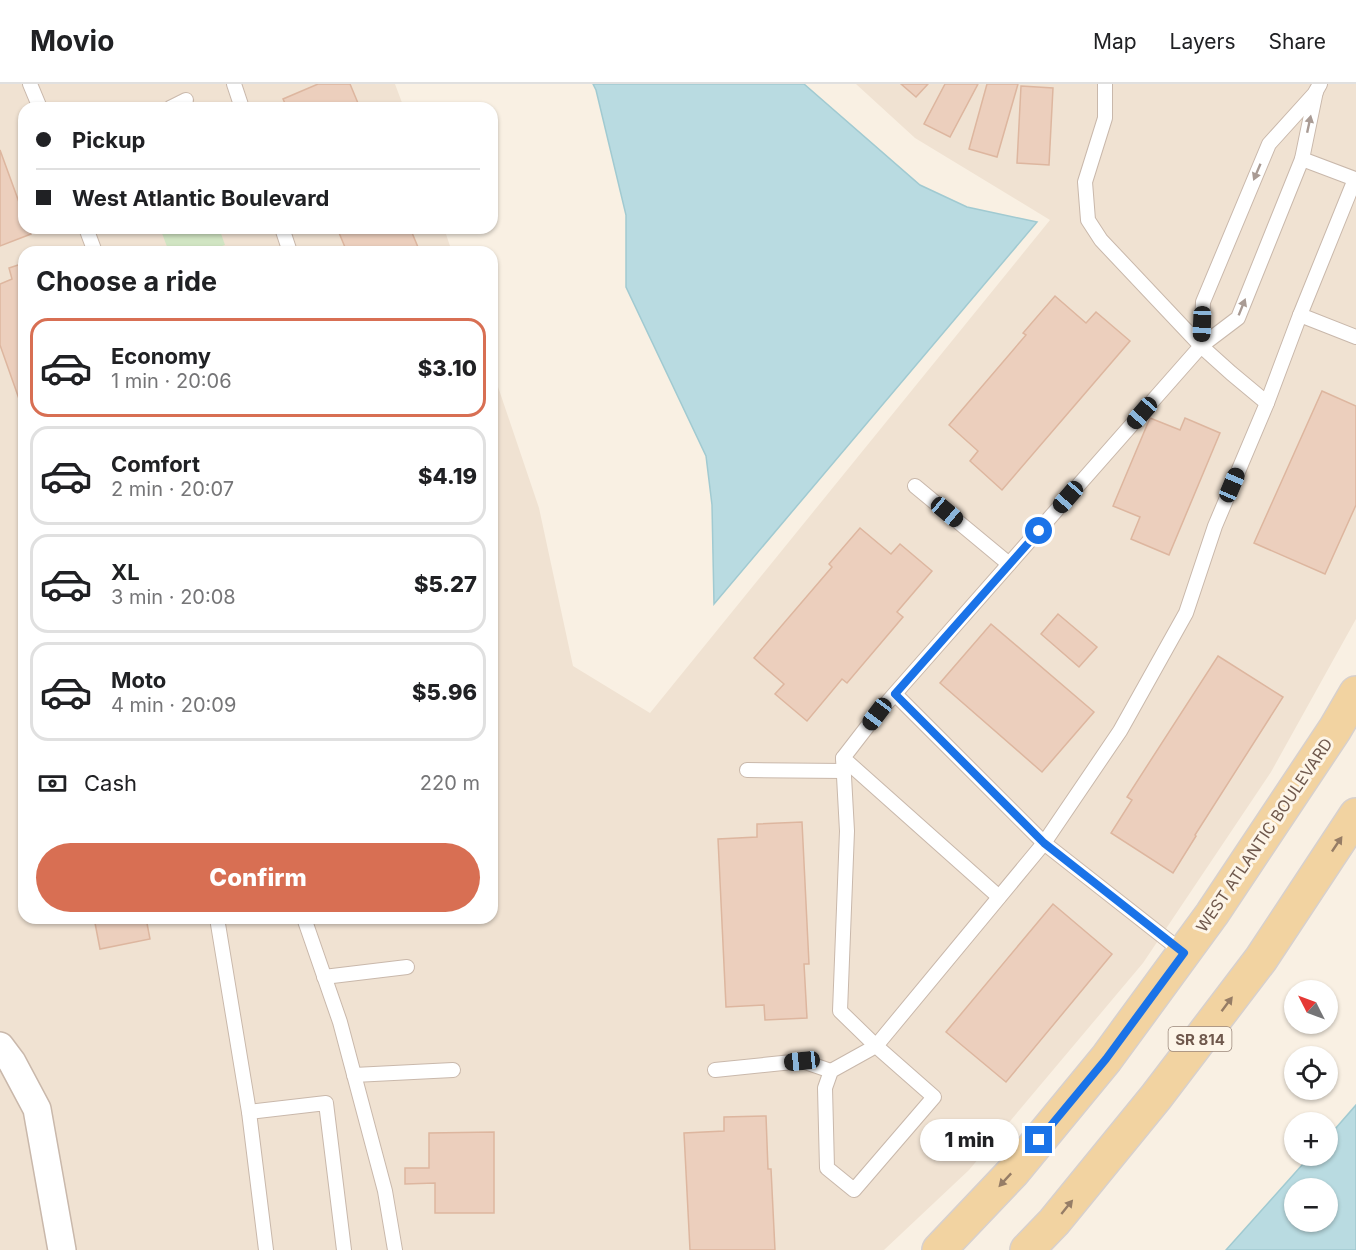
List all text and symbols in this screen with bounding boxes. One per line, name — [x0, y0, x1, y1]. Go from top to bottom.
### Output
text: Movio — [30, 24, 114, 58]
text: Map — [1093, 29, 1137, 54]
text: Layers — [1170, 29, 1236, 54]
text: Share — [1269, 29, 1326, 54]
one-way arrow — [1305, 114, 1314, 133]
text: Pickup — [72, 127, 146, 153]
one-way arrow — [1252, 163, 1262, 181]
text: West Atlantic Boulevard — [72, 185, 329, 211]
text: Choose a ride — [36, 265, 217, 298]
one-way arrow — [1238, 297, 1248, 315]
car — [1192, 306, 1212, 342]
icon: car — [39, 341, 93, 395]
text: Economy — [111, 343, 211, 369]
text: $3.10 — [418, 355, 477, 381]
text: 1 min · 20:06 — [111, 369, 232, 393]
car — [1123, 394, 1161, 432]
icon: car — [39, 449, 93, 503]
text: Comfort — [111, 451, 200, 477]
text: $4.19 — [418, 463, 477, 489]
car — [1217, 465, 1247, 505]
text: 2 min · 20:07 — [111, 477, 234, 501]
car — [1049, 478, 1087, 516]
car — [927, 494, 967, 530]
route start — [1025, 517, 1052, 544]
icon: car — [39, 557, 93, 611]
text: XL — [111, 559, 140, 585]
text: $5.27 — [414, 571, 477, 597]
text: 3 min · 20:08 — [111, 585, 236, 609]
icon: car — [39, 665, 93, 719]
text: Moto — [111, 667, 166, 693]
text: $5.96 — [412, 679, 477, 705]
text: 4 min · 20:09 — [111, 693, 236, 717]
car — [859, 694, 895, 734]
street label: WEST ATLANTIC BOULEVARD — [1192, 734, 1336, 936]
icon: cash — [36, 767, 69, 800]
text: Cash — [84, 770, 137, 796]
text: 220 m — [420, 771, 480, 795]
one-way arrow — [1331, 836, 1342, 852]
button: Confirm — [36, 843, 480, 912]
north arrow — [1284, 980, 1338, 1034]
map controls — [1284, 980, 1338, 1232]
one-way arrow — [1220, 997, 1232, 1012]
road number: SR 814 — [1168, 1027, 1232, 1051]
button: locate — [1284, 1046, 1338, 1100]
car — [783, 1050, 821, 1072]
button: + — [1284, 1112, 1338, 1166]
callout: 1 min — [919, 1119, 1018, 1161]
route end — [1025, 1126, 1052, 1153]
text: 1 min — [944, 1128, 995, 1152]
one-way arrow — [999, 1172, 1012, 1187]
button: − — [1284, 1178, 1338, 1232]
one-way arrow — [1060, 1199, 1072, 1214]

